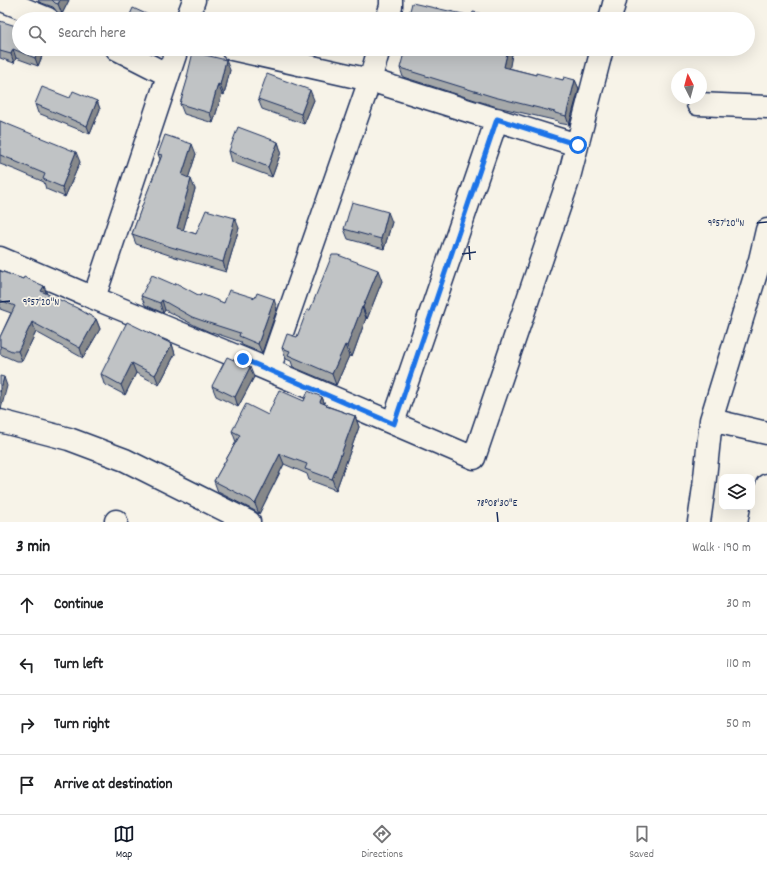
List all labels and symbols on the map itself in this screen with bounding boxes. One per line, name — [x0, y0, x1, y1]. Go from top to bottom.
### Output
north arrow — [671, 68, 707, 104]
route start — [569, 136, 587, 154]
text: 9°57'20"N — [708, 217, 744, 231]
text: 9°57'20"N — [23, 296, 59, 310]
route end — [234, 350, 252, 368]
text: 78°08'30"E — [477, 497, 518, 511]

